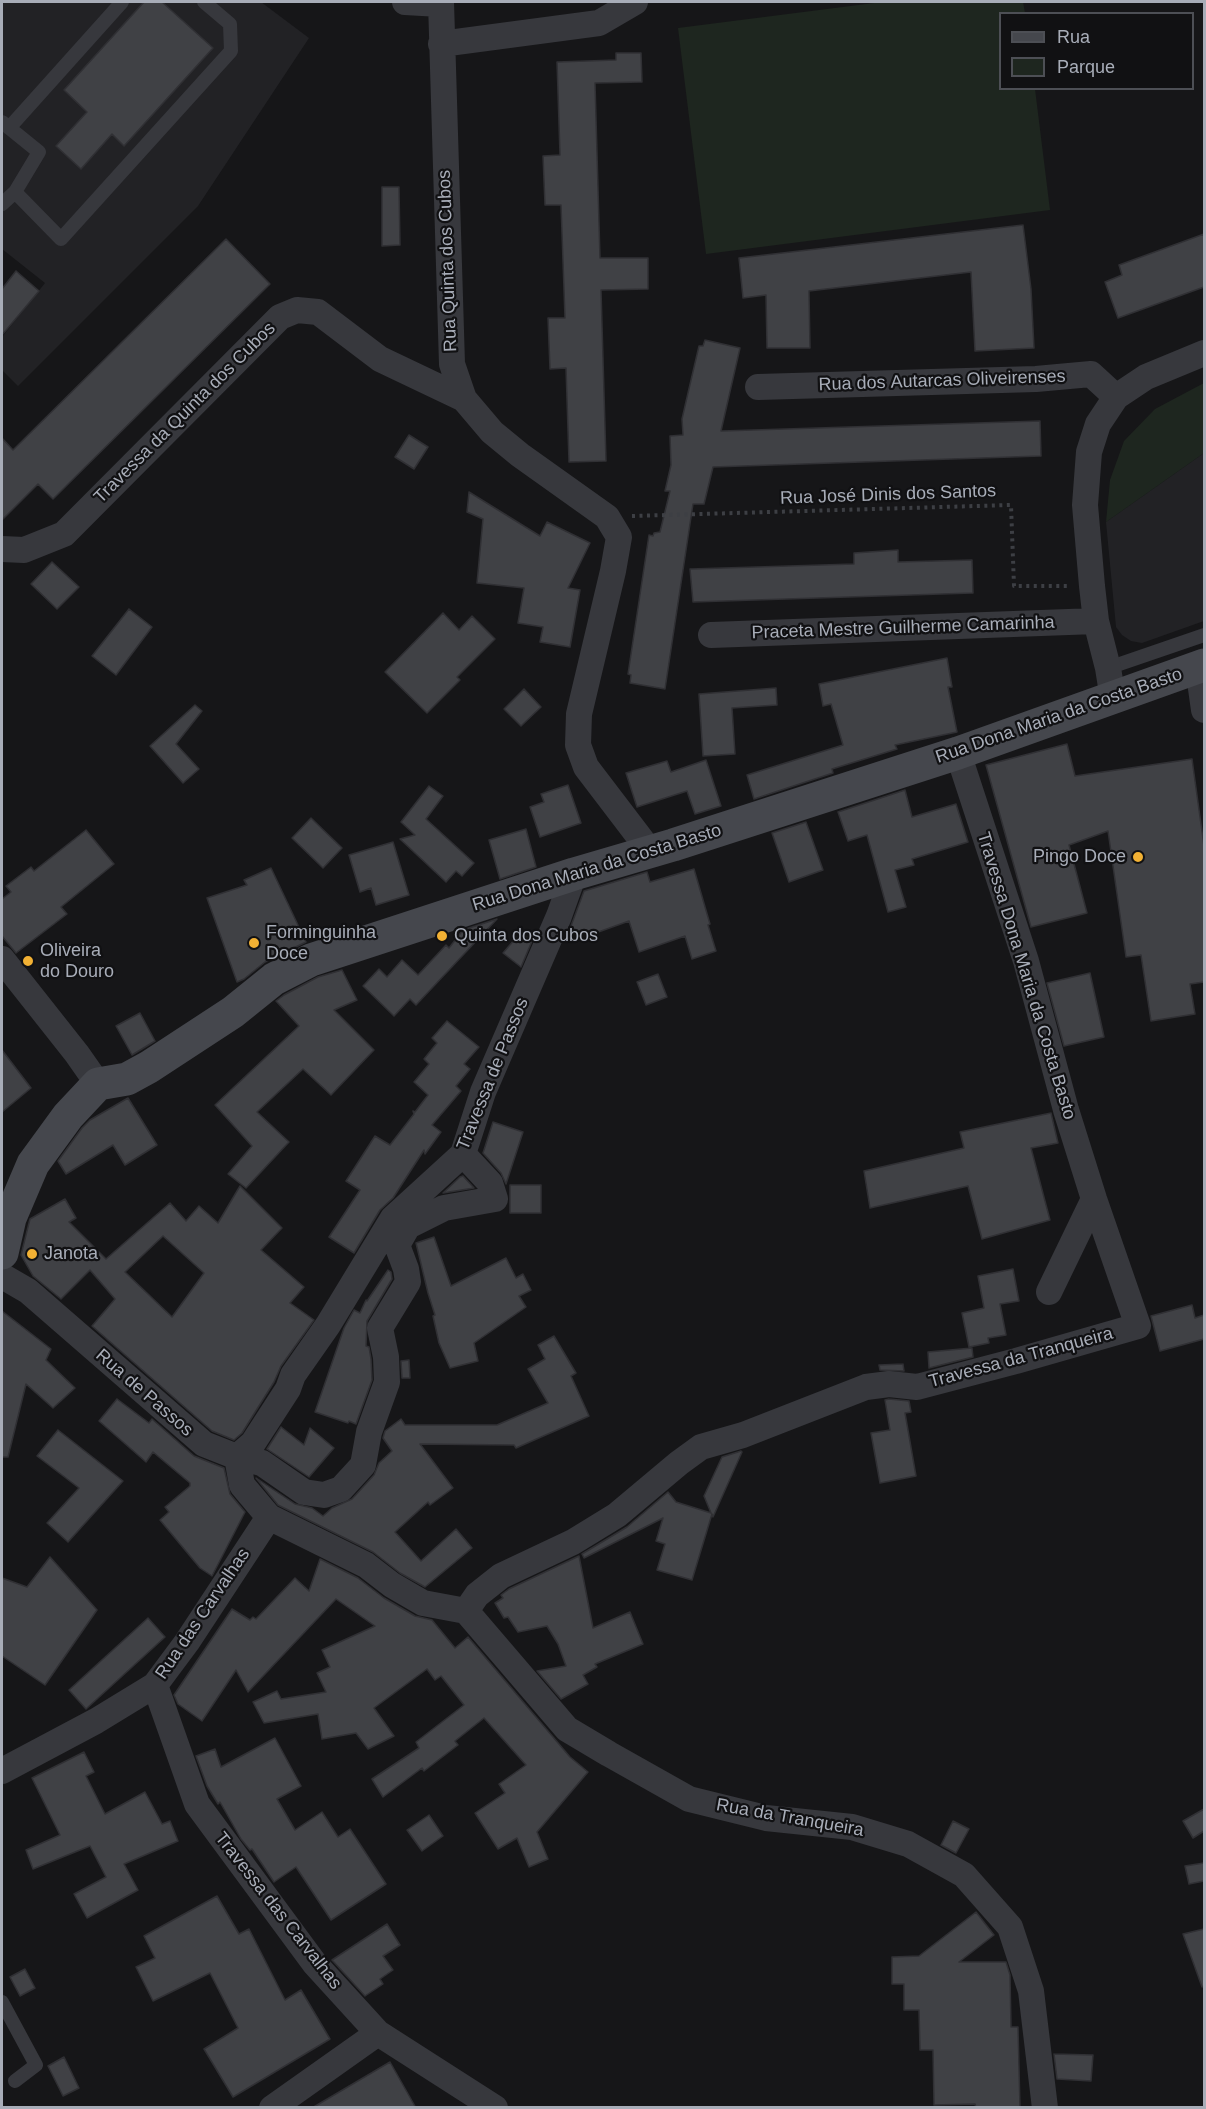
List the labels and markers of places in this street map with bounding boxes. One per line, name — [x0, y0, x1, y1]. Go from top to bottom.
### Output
place label: Pingo Doce — [1033, 846, 1126, 868]
marker: Pingo Doce — [1131, 850, 1145, 864]
place label: Forminguinha Doce — [266, 922, 376, 964]
place label: Quinta dos Cubos — [454, 925, 598, 947]
marker: Quinta dos Cubos — [435, 929, 449, 943]
marker: Forminguinha Doce — [247, 936, 261, 950]
place label: Oliveira do Douro — [40, 940, 114, 982]
marker: Oliveira do Douro — [21, 954, 35, 968]
place label: Janota — [44, 1243, 98, 1265]
marker: Janota — [25, 1247, 39, 1261]

